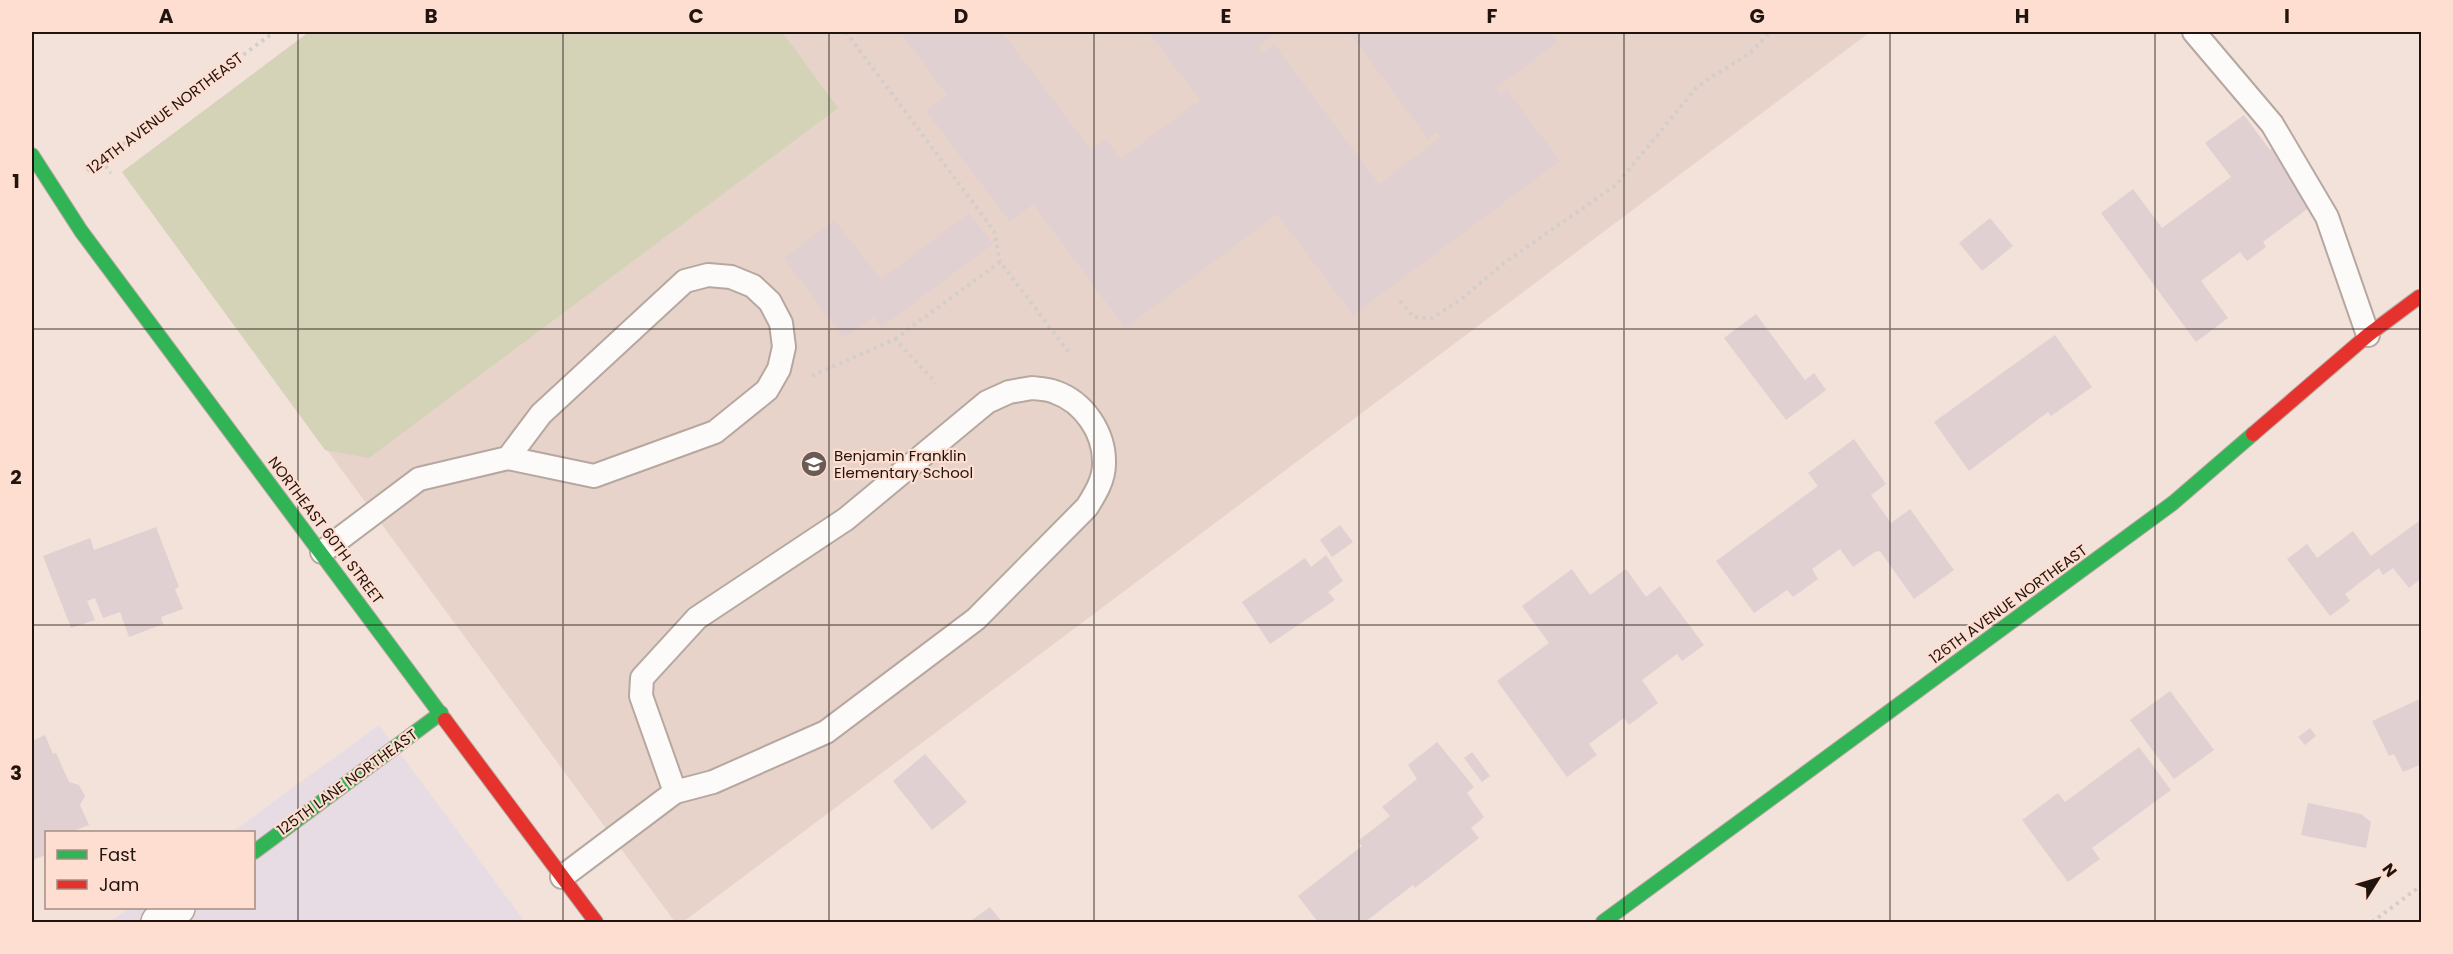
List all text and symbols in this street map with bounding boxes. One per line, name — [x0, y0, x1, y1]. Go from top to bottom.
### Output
text: A — [159, 2, 174, 30]
text: B — [424, 2, 438, 30]
text: C — [688, 2, 704, 30]
text: D — [954, 2, 968, 30]
text: E — [1221, 2, 1231, 30]
text: F — [1487, 2, 1498, 30]
text: G — [1749, 2, 1765, 30]
text: H — [2015, 2, 2029, 30]
text: I — [2284, 2, 2290, 30]
street label: 124TH AVENUE NORTHEAST — [83, 47, 247, 179]
text: 1 — [12, 167, 20, 195]
place label: Benjamin Franklin Elementary School — [834, 445, 973, 483]
school or university icon: Benjamin Franklin Elementary School — [799, 449, 829, 479]
street label: NORTHEAST 60TH STREET — [264, 452, 388, 608]
text: 2 — [10, 463, 22, 491]
street label: 126TH AVENUE NORTHEAST — [1925, 540, 2091, 668]
street label: 125TH LANE NORTHEAST — [273, 724, 421, 840]
text: 3 — [10, 759, 22, 787]
legend — [45, 831, 255, 909]
text: Fast — [99, 842, 136, 867]
north arrow — [2348, 849, 2408, 909]
text: N — [2377, 859, 2402, 882]
text: Jam — [99, 872, 139, 897]

